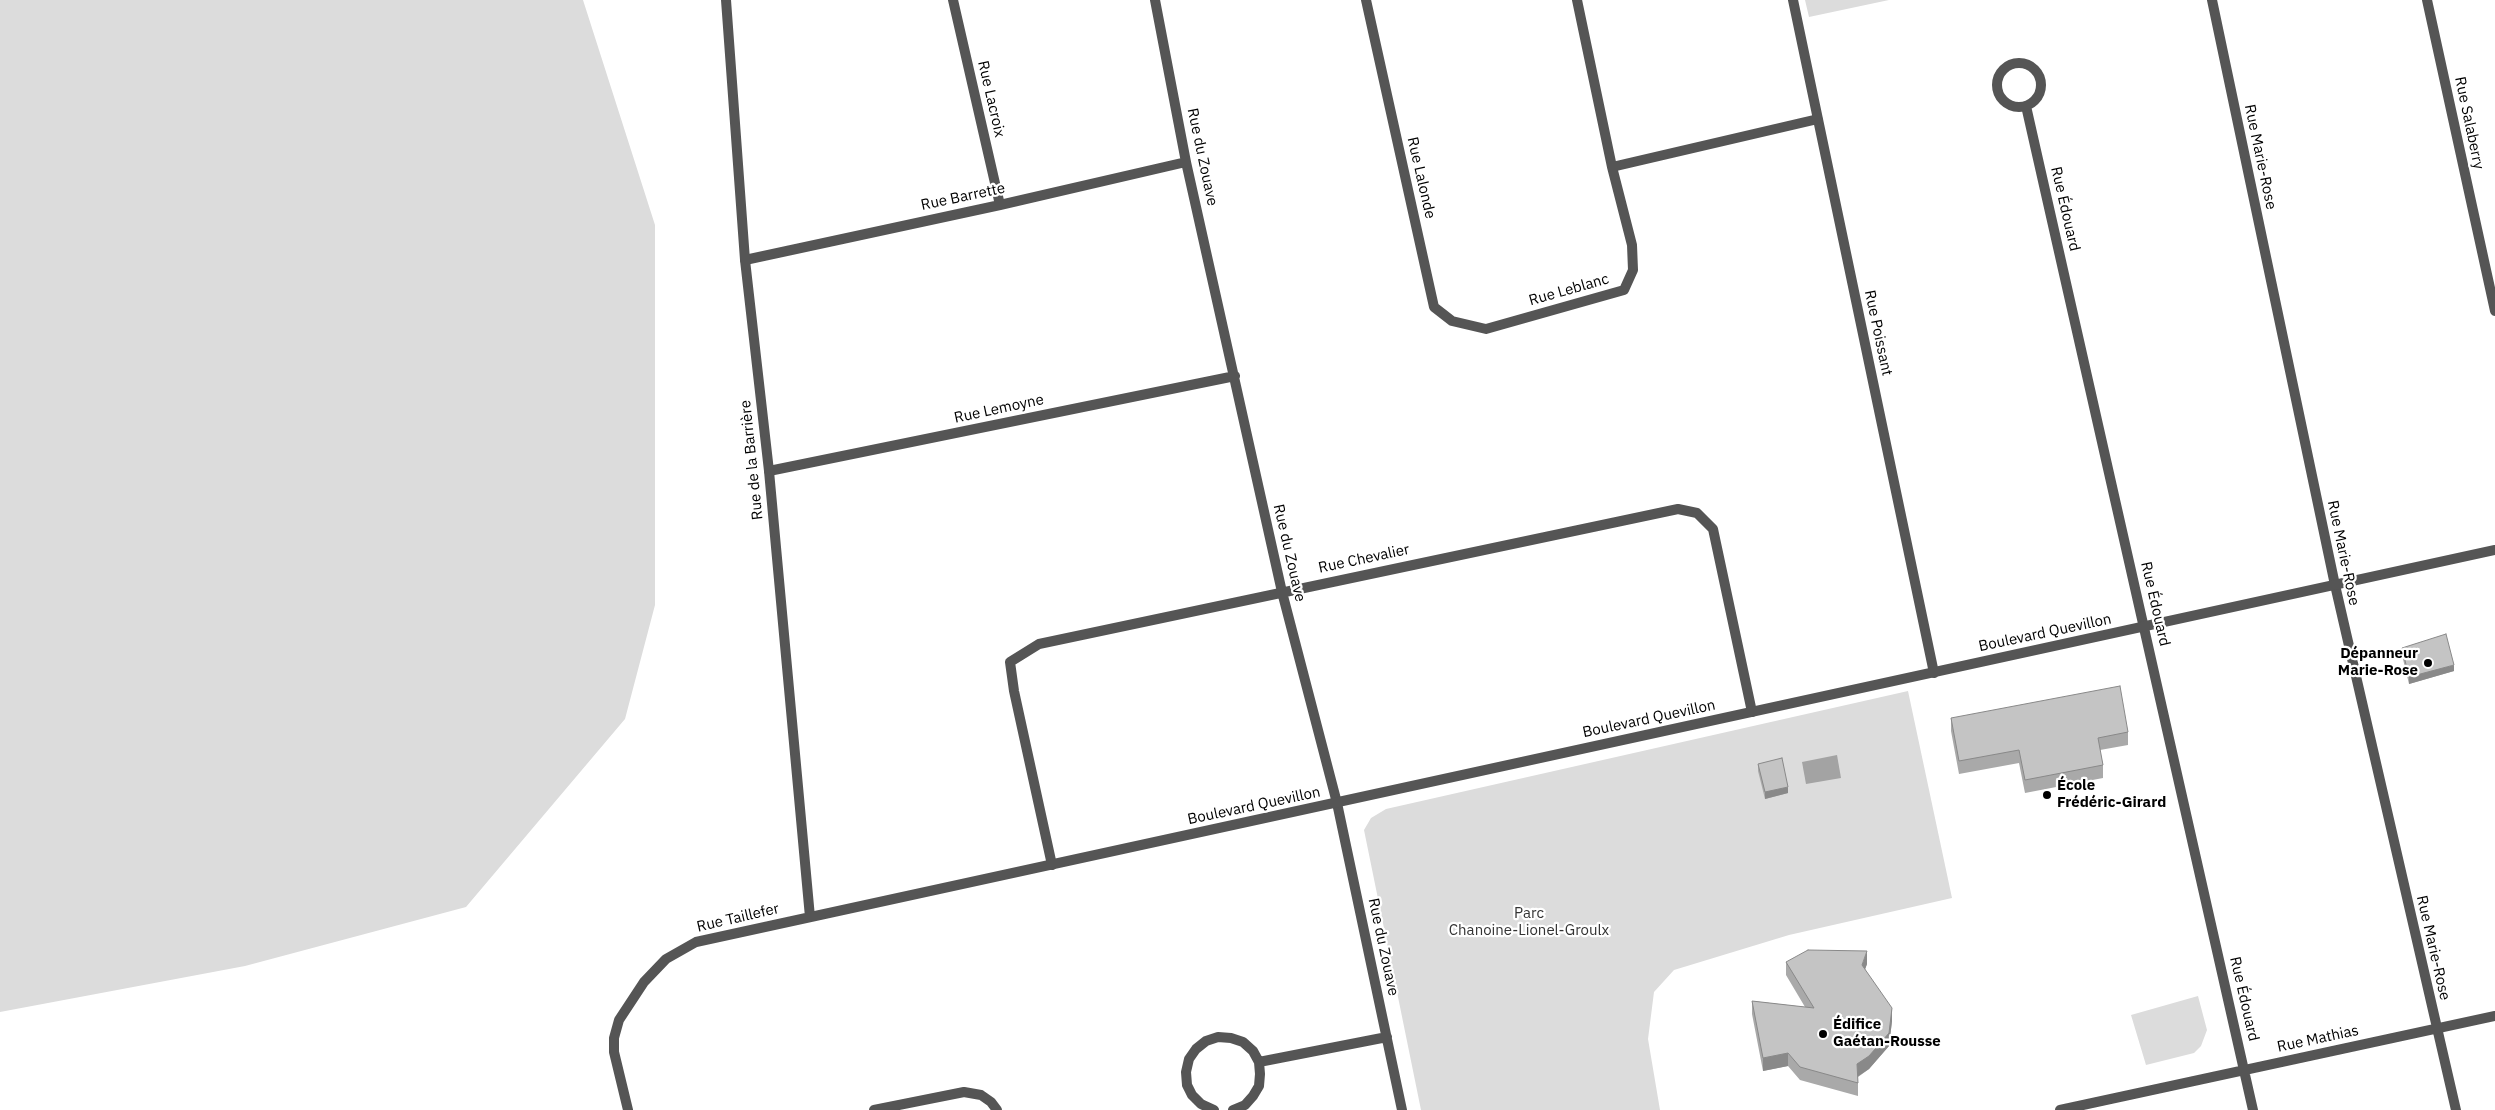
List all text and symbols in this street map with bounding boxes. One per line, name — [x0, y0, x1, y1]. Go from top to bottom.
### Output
street label: Rue Lacroix — [973, 59, 1009, 139]
street label: Rue Salaberry — [2450, 75, 2488, 171]
street label: Rue Marie-Rose — [2240, 103, 2280, 211]
street label: Rue du Zouave — [1183, 106, 1221, 208]
street label: Rue Lalonde — [1403, 135, 1439, 221]
street label: Rue Édouard — [2047, 165, 2083, 253]
street label: Rue Barrette — [919, 179, 1007, 215]
street label: Rue Leblanc — [1527, 270, 1611, 310]
street label: Rue Poissant — [1860, 289, 1896, 377]
street label: Rue Lemoyne — [953, 391, 1045, 427]
street label: Rue de la Barrière — [737, 399, 767, 521]
street label: Rue Marie-Rose — [2323, 499, 2363, 607]
street label: Rue du Zouave — [1269, 502, 1309, 604]
street label: Rue Chevalier — [1317, 541, 1411, 577]
street label: Rue Édouard — [2137, 560, 2173, 648]
street label: Boulevard Quevillon — [1977, 610, 2113, 656]
place label: Dépanneur Marie-Rose — [2338, 645, 2418, 680]
marker: Dépanneur Marie-Rose — [2422, 657, 2434, 669]
street label: Boulevard Quevillon — [1581, 696, 1717, 742]
place label: École Frédéric-Girard — [2057, 777, 2166, 812]
street label: Boulevard Quevillon — [1186, 783, 1322, 829]
marker: École Frédéric-Girard — [2041, 789, 2053, 801]
street label: Rue Marie-Rose — [2412, 894, 2454, 1002]
street label: Rue du Zouave — [1364, 896, 1402, 998]
street label: Rue Taillefer — [695, 900, 781, 936]
park label: Parc Chanoine-Lionel-Groulx — [1449, 905, 1609, 940]
street label: Rue Édouard — [2226, 955, 2262, 1043]
place label: Édifice Gaétan-Rousse — [1833, 1016, 1941, 1051]
street label: Rue Mathias — [2276, 1022, 2360, 1056]
marker: Édifice Gaétan-Rousse — [1817, 1028, 1829, 1040]

